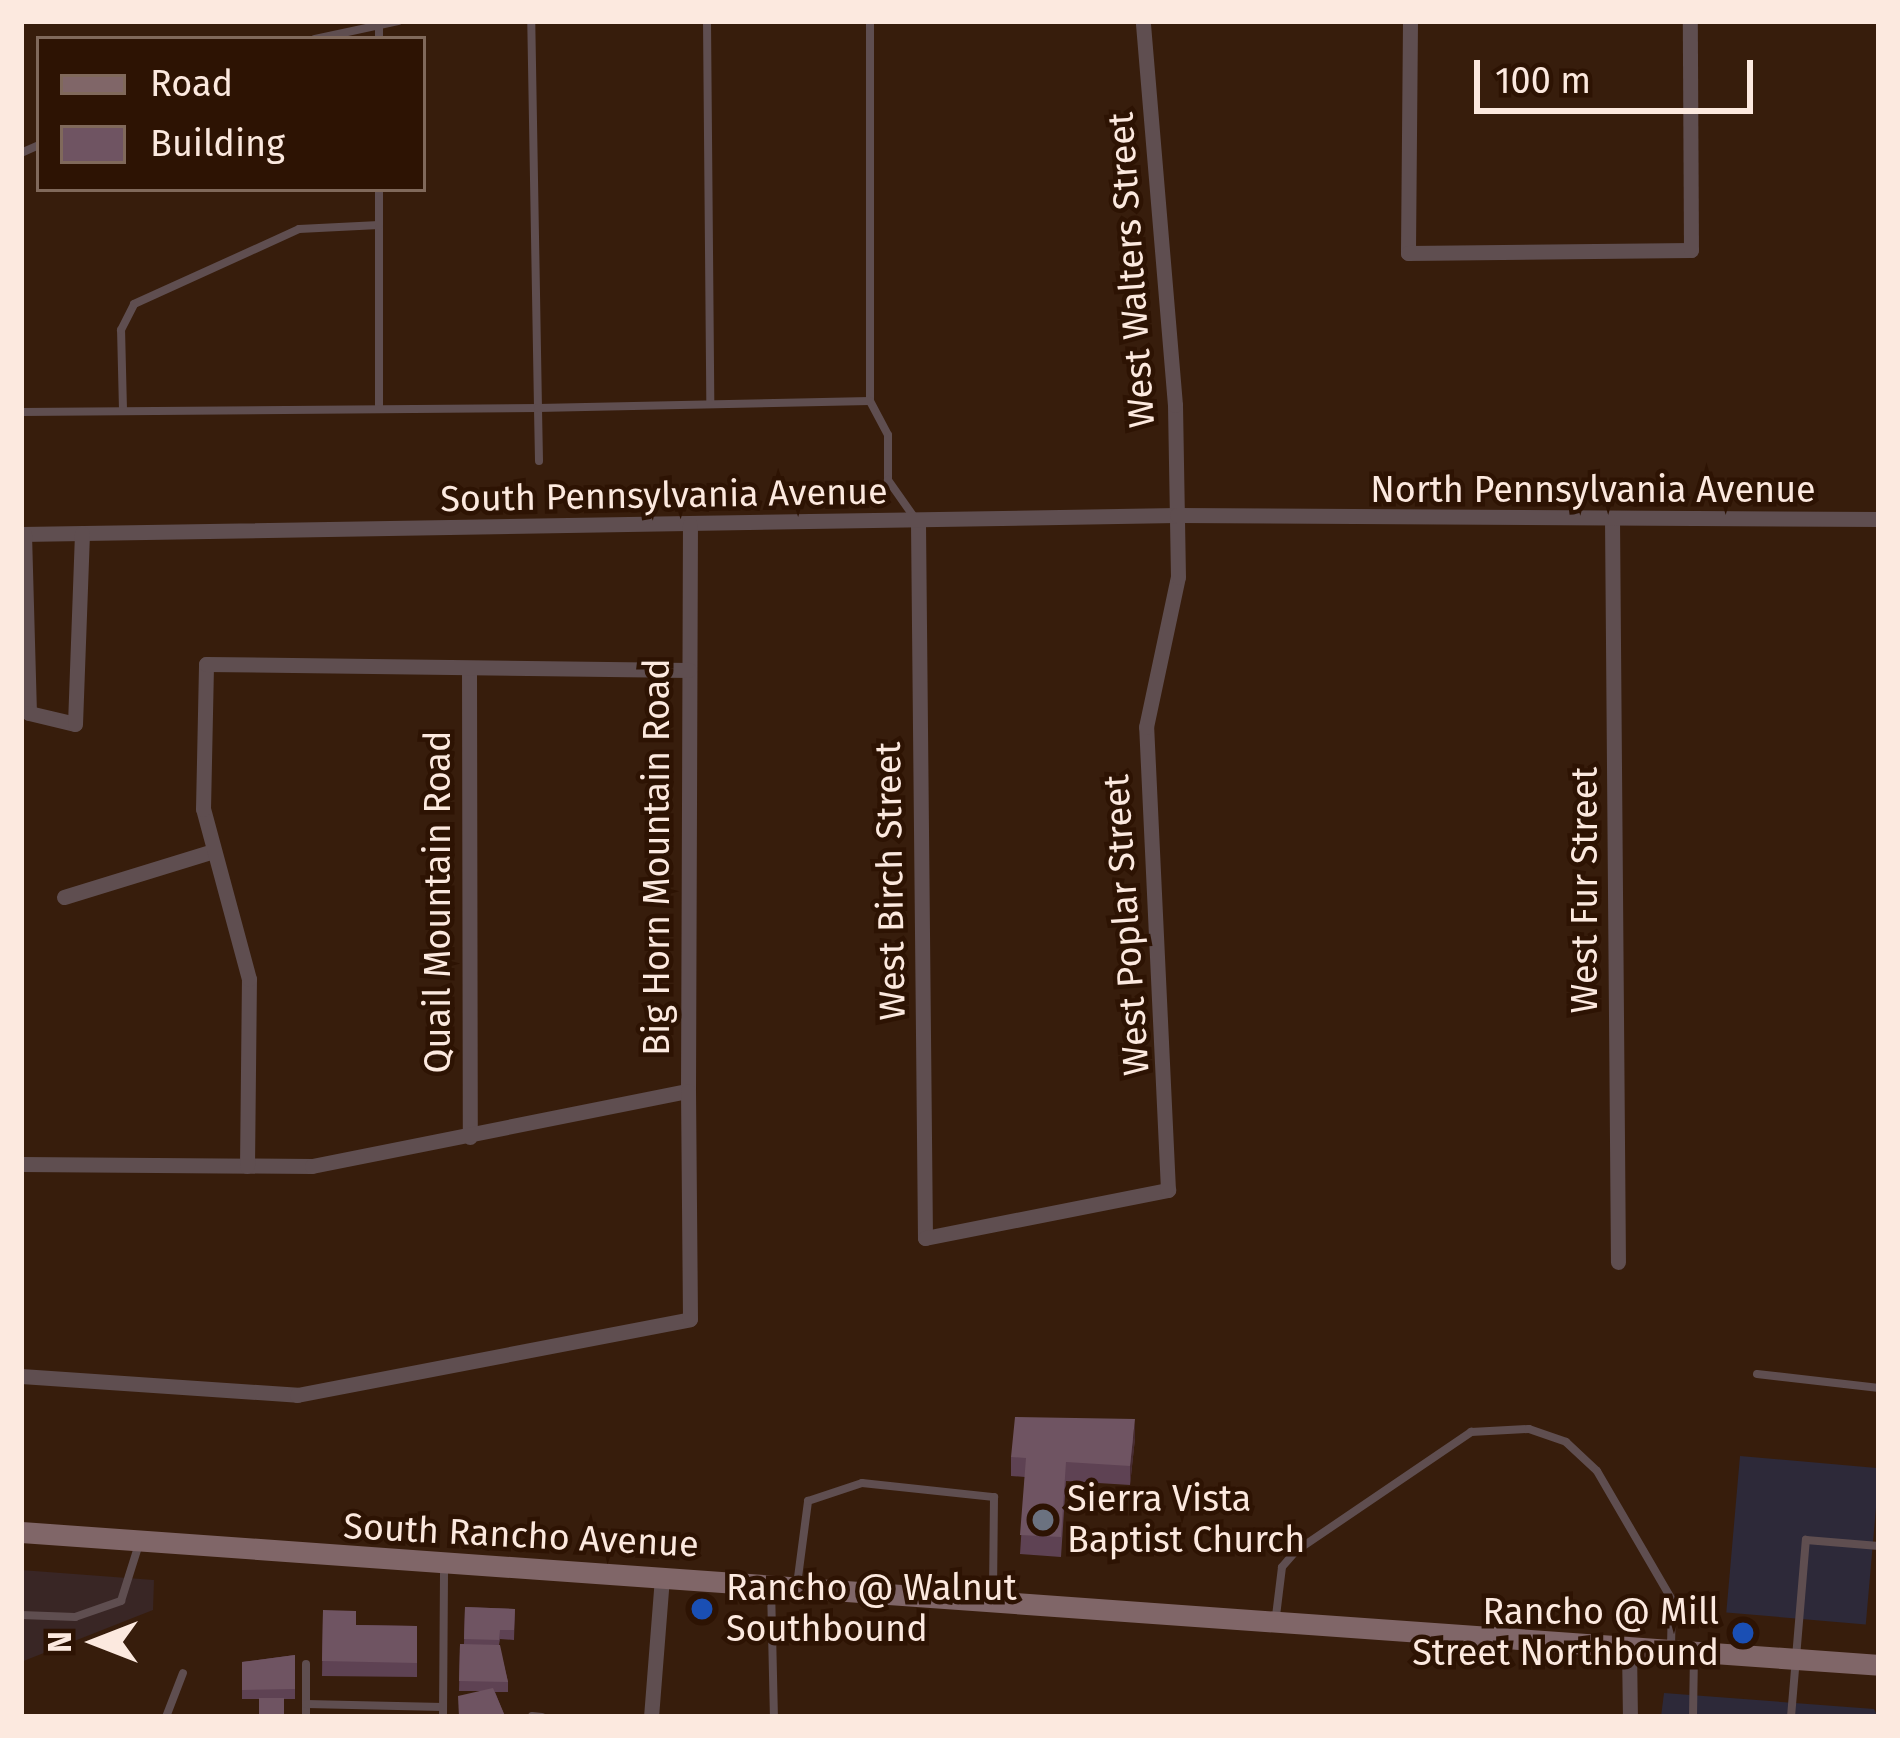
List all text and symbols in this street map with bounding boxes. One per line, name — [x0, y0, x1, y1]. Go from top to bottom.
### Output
legend — [36, 36, 426, 192]
scale bar — [1480, 36, 1759, 110]
text: 100 m — [1495, 59, 1591, 103]
text: Road — [150, 62, 233, 106]
street label: West Walters Street — [1099, 111, 1165, 429]
text: Building — [150, 122, 285, 166]
street label: North Pennsylvania Avenue — [1370, 469, 1816, 513]
street label: South Pennsylvania Avenue — [440, 470, 888, 522]
street label: Big Horn Mountain Road — [636, 658, 680, 1056]
street label: Quail Mountain Road — [417, 731, 461, 1073]
street label: West Birch Street — [867, 741, 915, 1021]
street label: West Fur Street — [1564, 767, 1608, 1013]
street label: West Poplar Street — [1095, 773, 1159, 1077]
place label: Sierra Vista Baptist Church — [1067, 1477, 1305, 1562]
street label: South Rancho Avenue — [342, 1505, 700, 1567]
marker: Sierra Vista Baptist Church — [1030, 1507, 1056, 1533]
place label: Rancho @ Walnut Southbound — [726, 1566, 1017, 1651]
north arrow — [36, 1582, 156, 1702]
place label: Rancho @ Mill Street Northbound — [1412, 1590, 1719, 1675]
marker: Rancho @ Walnut Southbound — [689, 1596, 715, 1622]
marker: Rancho @ Mill Street Northbound — [1730, 1620, 1756, 1646]
text: N — [40, 1631, 80, 1653]

